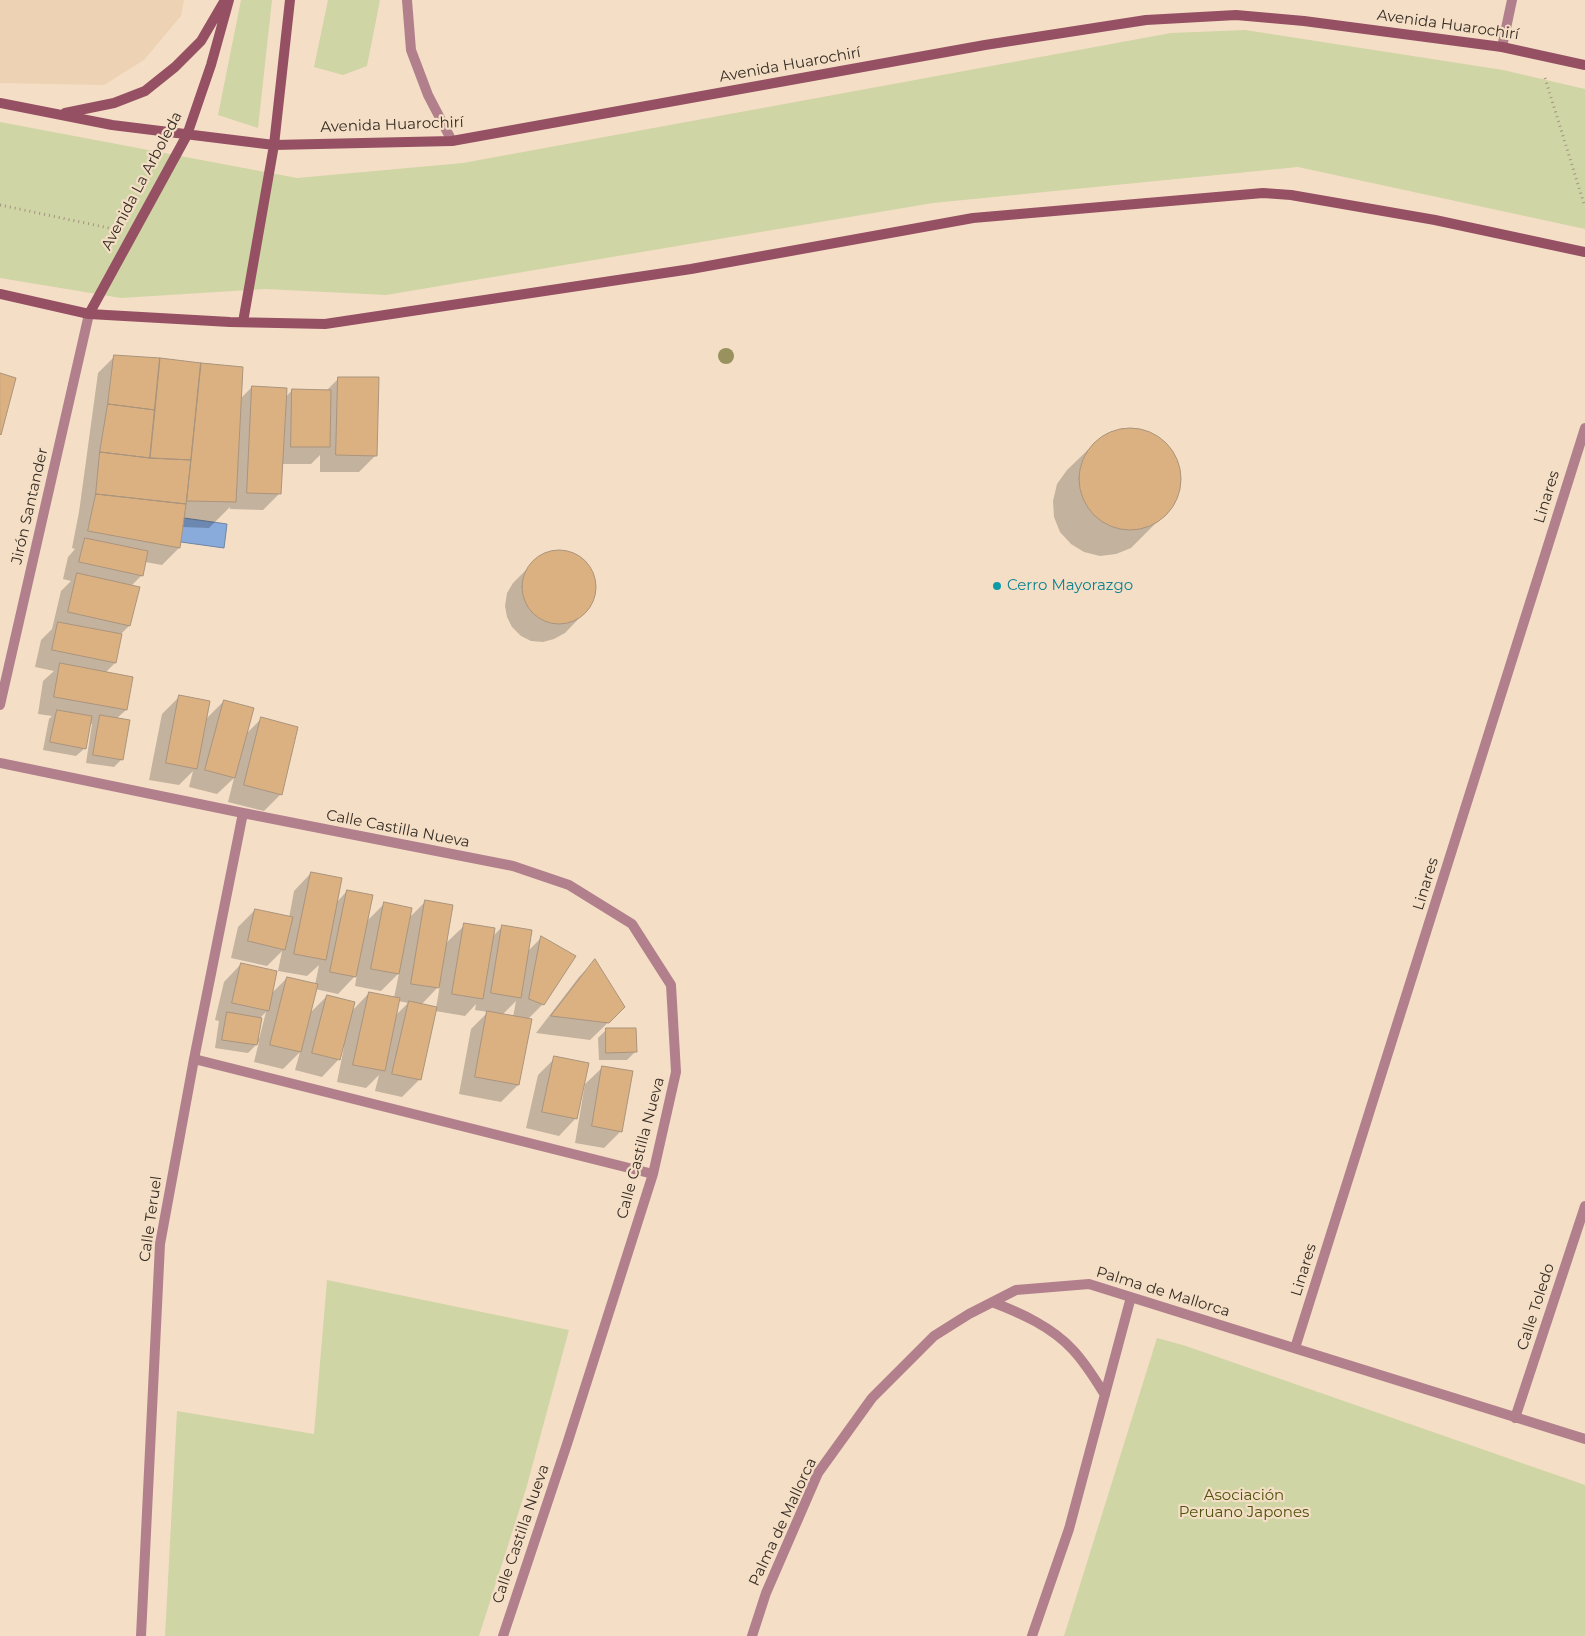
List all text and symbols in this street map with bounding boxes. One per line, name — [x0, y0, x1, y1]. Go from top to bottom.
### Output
street label: Avenida Huarochirí — [1376, 6, 1520, 44]
street label: Avenida Huarochirí — [718, 44, 862, 86]
street label: Avenida La Arboleda — [98, 109, 186, 253]
street label: Avenida Huarochirí — [320, 114, 464, 136]
street label: Jirón Santander — [8, 446, 52, 566]
street label: Linares — [1530, 469, 1564, 525]
place label: Cerro Mayorazgo — [1007, 577, 1133, 595]
marker: Cerro Mayorazgo — [991, 580, 1003, 592]
street label: Calle Castilla Nueva — [325, 806, 471, 852]
street label: Linares — [1409, 856, 1443, 912]
street label: Calle Castilla Nueva — [613, 1075, 669, 1221]
street label: Calle Teruel — [136, 1175, 166, 1263]
street label: Linares — [1287, 1242, 1321, 1298]
street label: Calle Toledo — [1513, 1261, 1559, 1353]
street label: Palma de Mallorca — [1094, 1263, 1232, 1321]
street label: Palma de Mallorca — [745, 1455, 821, 1589]
street label: Calle Castilla Nueva — [489, 1462, 553, 1606]
park label: Asociación Peruano Japones — [1179, 1487, 1309, 1522]

